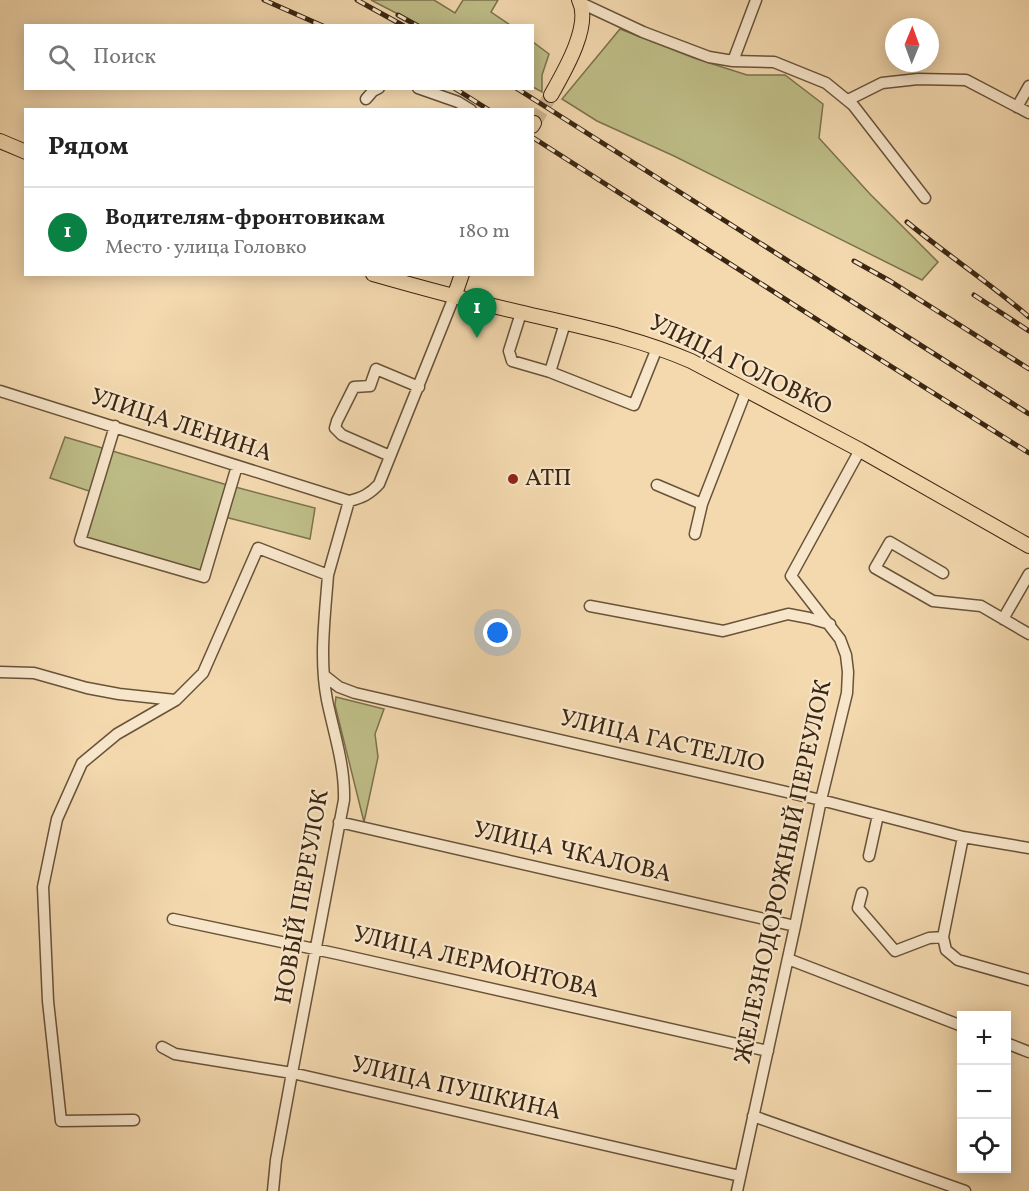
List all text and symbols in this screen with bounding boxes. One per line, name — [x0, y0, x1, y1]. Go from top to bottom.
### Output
north arrow — [885, 18, 939, 72]
search box — [24, 24, 534, 90]
icon: search — [45, 41, 78, 74]
text: Поиск — [93, 42, 156, 73]
text: Рядом — [48, 129, 128, 165]
text: Водителям-фронтовикам — [105, 203, 385, 234]
text: 1 — [63, 218, 72, 246]
text: 180 m — [458, 218, 510, 246]
text: Место · улица Головко — [105, 234, 307, 262]
pin: 1 — [458, 288, 496, 338]
street label: УЛИЦА ГОЛОВКО — [643, 307, 837, 425]
street label: УЛИЦА ЛЕНИНА — [86, 381, 276, 471]
place label: АТП — [525, 462, 571, 496]
marker: АТП — [506, 472, 520, 486]
your location — [483, 618, 512, 647]
street label: ЖЕЛЕЗНОДОРОЖНЫЙ ПЕРЕУЛОК — [727, 677, 841, 1067]
street label: УЛИЦА ГАСТЕЛЛО — [556, 702, 768, 782]
street label: НОВЫЙ ПЕРЕУЛОК — [267, 787, 339, 1007]
street label: УЛИЦА ЧКАЛОВА — [469, 814, 675, 892]
street label: УЛИЦА ЛЕРМОНТОВА — [349, 918, 603, 1008]
map controls — [957, 1011, 1011, 1173]
button: + — [957, 1011, 1011, 1065]
street label: УЛИЦА ПУШКИНА — [348, 1048, 565, 1130]
button: − — [957, 1065, 1011, 1119]
button: locate — [957, 1119, 1011, 1173]

